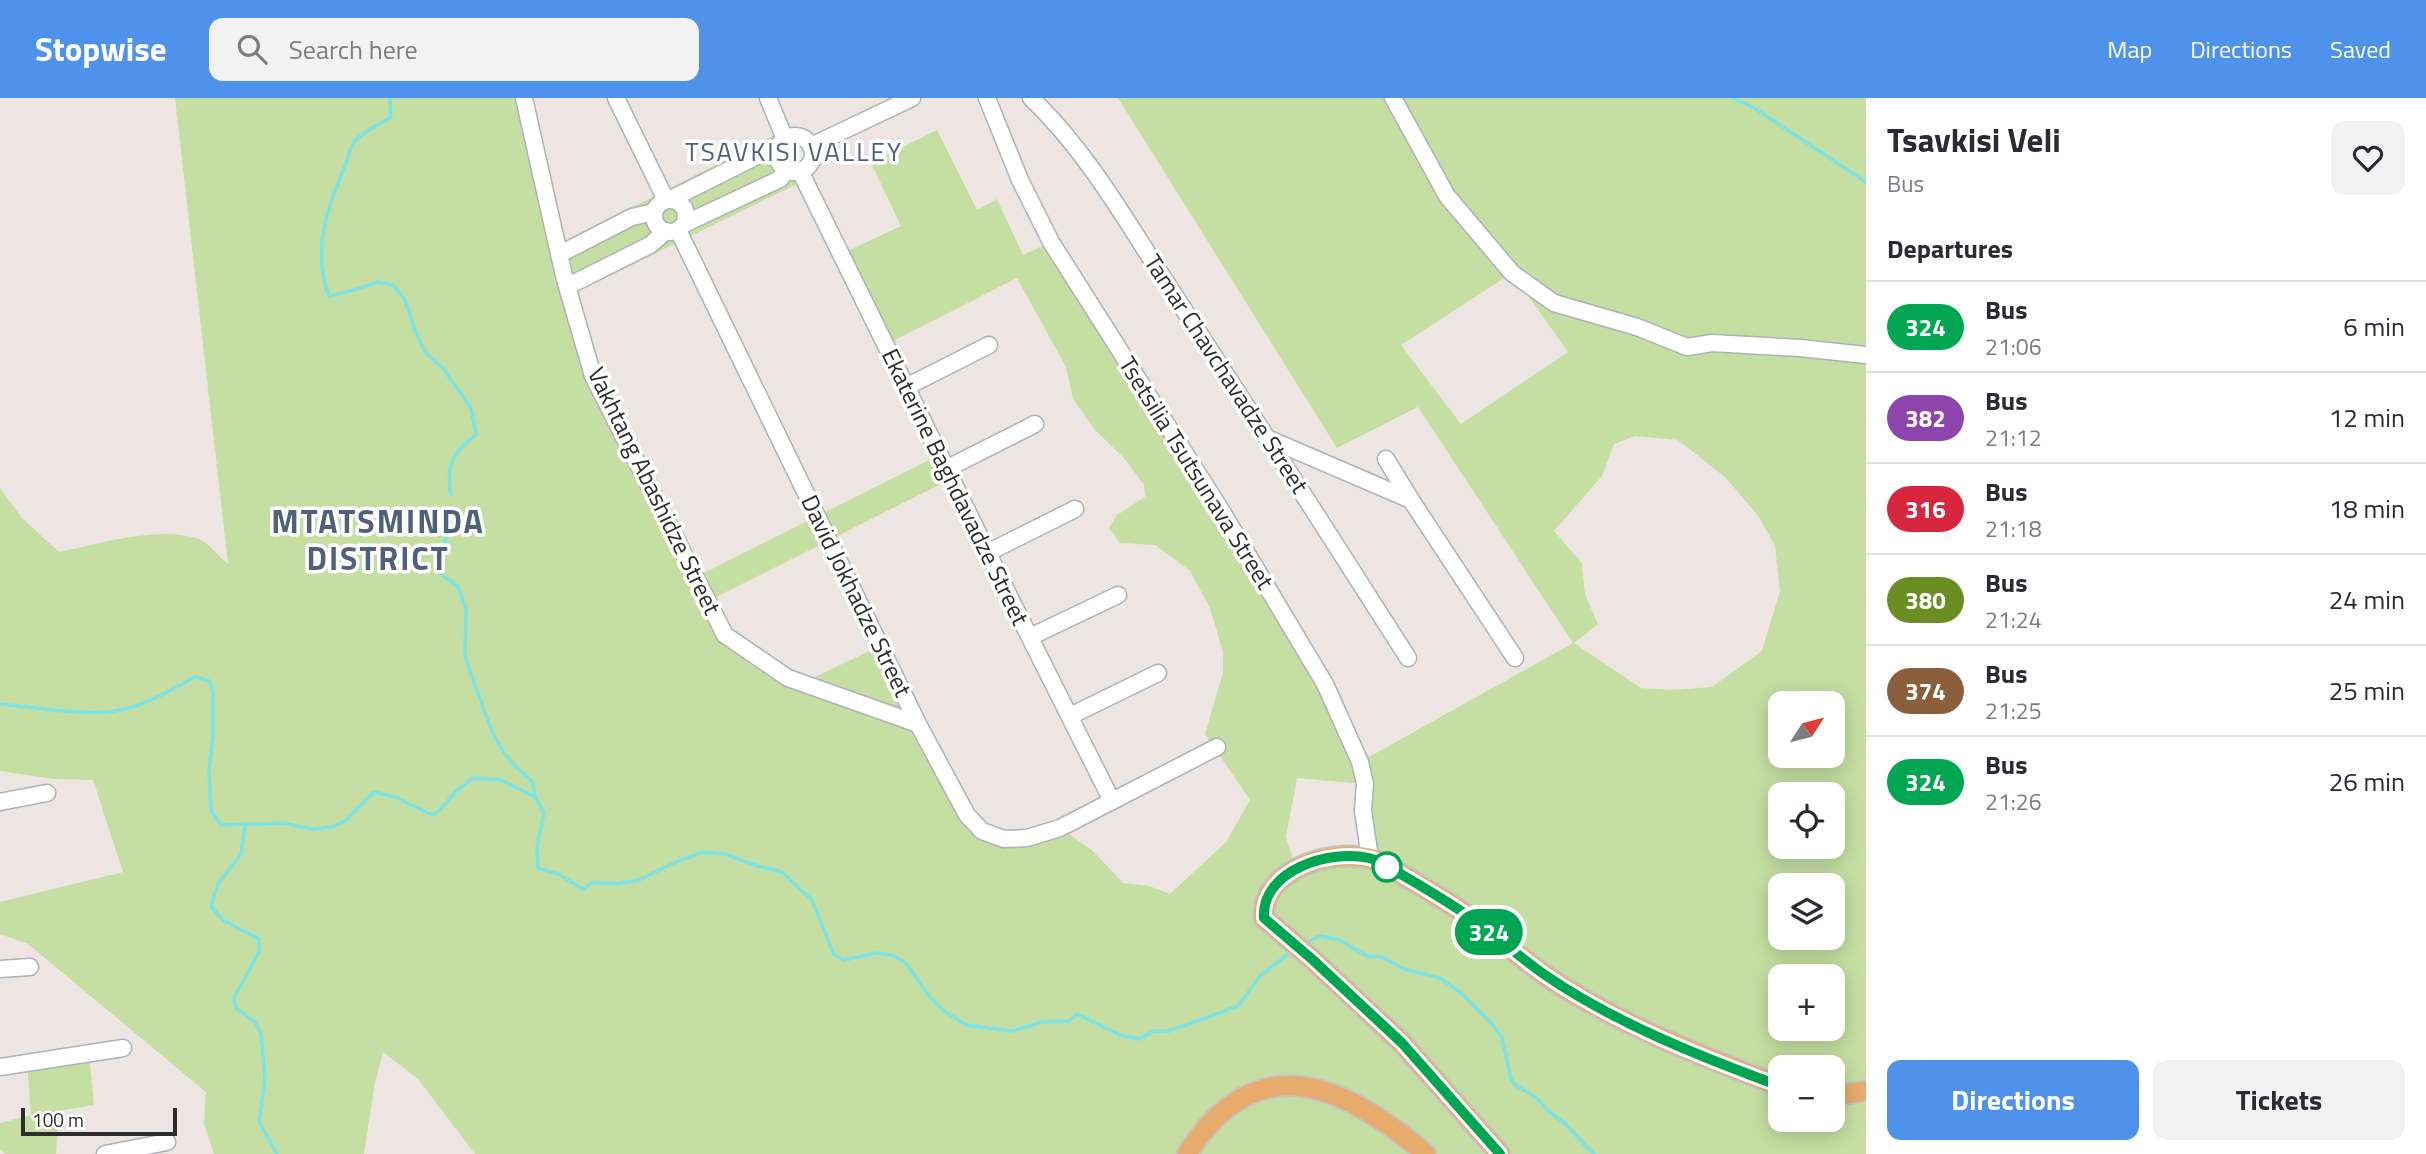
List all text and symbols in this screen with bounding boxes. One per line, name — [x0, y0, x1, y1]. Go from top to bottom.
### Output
search box — [209, 18, 699, 81]
text: Stopwise — [35, 24, 167, 74]
icon: search — [233, 30, 271, 68]
text: Search here — [289, 30, 418, 69]
text: Map — [2107, 31, 2152, 67]
text: Directions — [2190, 31, 2292, 67]
text: Saved — [2330, 31, 2391, 67]
text: Tsavkisi Veli — [1887, 115, 2061, 165]
button: heart — [2331, 121, 2405, 195]
district label: TSAVKISI VALLEY — [685, 132, 903, 171]
text: Bus — [1887, 166, 1924, 201]
text: Departures — [1887, 229, 2013, 268]
street label: Tamar Chavchavadze Street — [1136, 247, 1318, 501]
text: Bus — [1985, 290, 2027, 329]
text: 6 min — [2343, 307, 2405, 346]
text: 324 — [1905, 309, 1946, 345]
text: 21:06 — [1985, 329, 2042, 364]
street label: Ekaterine Baghdavadze Street — [873, 342, 1039, 632]
street label: Tsetsilia Tsutsunava Street — [1110, 349, 1284, 596]
street label: Vakhtang Abashidze Street — [579, 361, 731, 621]
text: Bus — [1985, 381, 2027, 420]
text: 12 min — [2329, 398, 2405, 437]
text: 382 — [1905, 400, 1946, 436]
text: 21:12 — [1985, 420, 2042, 455]
text: Bus — [1985, 472, 2027, 511]
street label: David Jokhadze Street — [792, 488, 922, 703]
text: 18 min — [2329, 489, 2405, 528]
text: 316 — [1905, 491, 1946, 527]
district label: MTATSMINDA DISTRICT — [271, 497, 485, 582]
text: 21:18 — [1985, 511, 2042, 546]
text: Bus — [1985, 563, 2027, 602]
text: 24 min — [2329, 580, 2405, 619]
text: 380 — [1905, 582, 1946, 618]
text: 21:24 — [1985, 602, 2042, 637]
text: Bus — [1985, 654, 2027, 693]
text: 25 min — [2329, 671, 2405, 710]
text: 374 — [1905, 673, 1946, 709]
north arrow — [1768, 691, 1844, 768]
map controls — [1768, 691, 1845, 1132]
text: 21:25 — [1985, 693, 2042, 728]
text: Bus — [1985, 745, 2027, 784]
text: 26 min — [2329, 762, 2405, 801]
text: 324 — [1905, 764, 1946, 800]
button: locate — [1768, 782, 1845, 859]
text: 21:26 — [1985, 784, 2042, 819]
unlabelled marker — [1372, 852, 1402, 882]
button: layers — [1768, 873, 1845, 950]
line badge: 324 — [1449, 909, 1529, 955]
text: 324 — [1469, 914, 1509, 950]
button: + — [1768, 964, 1845, 1041]
button: − — [1768, 1055, 1845, 1132]
button: Directions — [1887, 1060, 2139, 1140]
button: Tickets — [2153, 1060, 2405, 1140]
scale bar — [21, 1105, 177, 1137]
text: 100 m — [32, 1105, 84, 1134]

